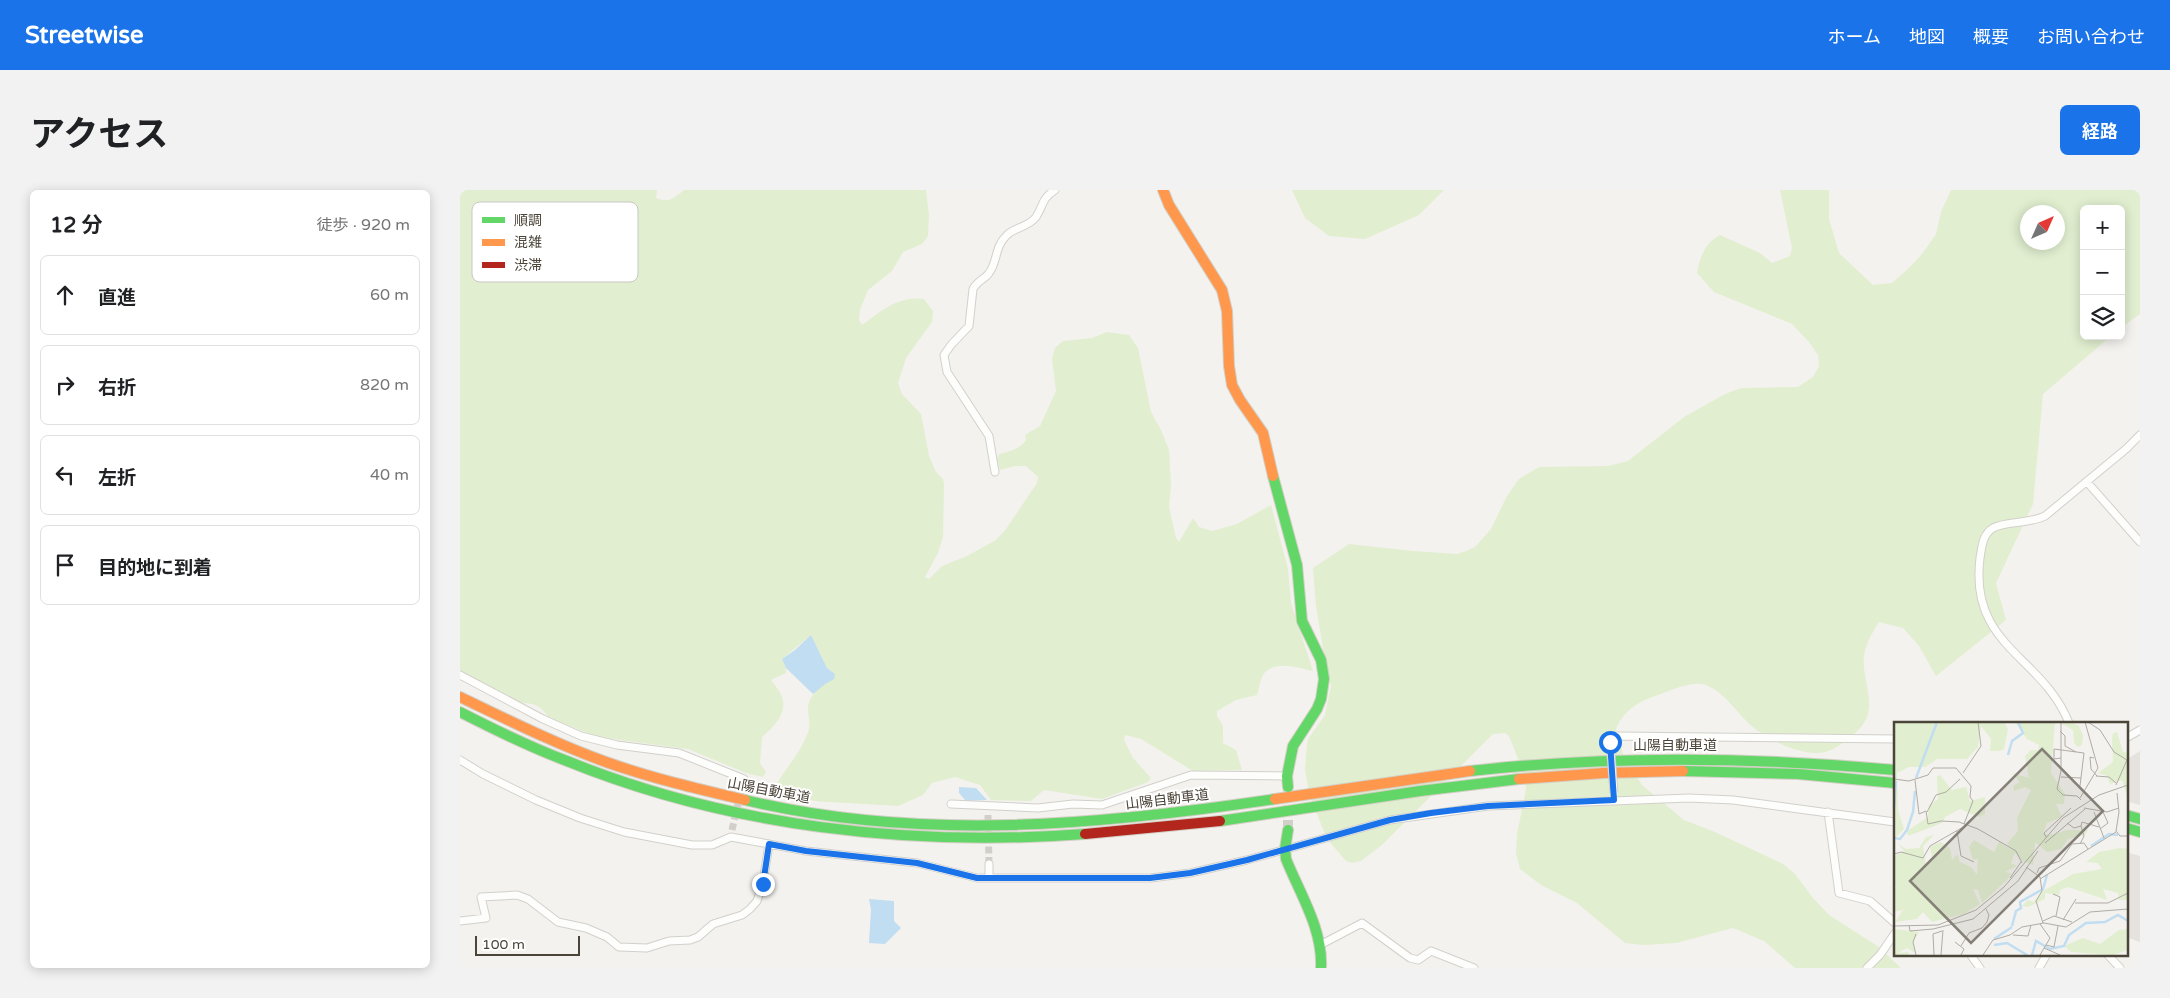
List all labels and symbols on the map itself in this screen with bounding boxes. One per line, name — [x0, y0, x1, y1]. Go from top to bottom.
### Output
legend — [472, 202, 638, 282]
north arrow — [2020, 205, 2065, 250]
text: 順調 — [514, 212, 542, 229]
text: 混雑 — [514, 234, 542, 251]
text: 渋滞 — [514, 257, 542, 274]
inset map — [1894, 722, 2128, 956]
route start — [1599, 731, 1622, 754]
street label: 山陽自動車道 — [1633, 737, 1717, 754]
street label: 山陽自動車道 — [726, 774, 812, 807]
street label: 山陽自動車道 — [1124, 786, 1210, 813]
route end — [752, 873, 775, 896]
scale bar — [475, 933, 580, 956]

